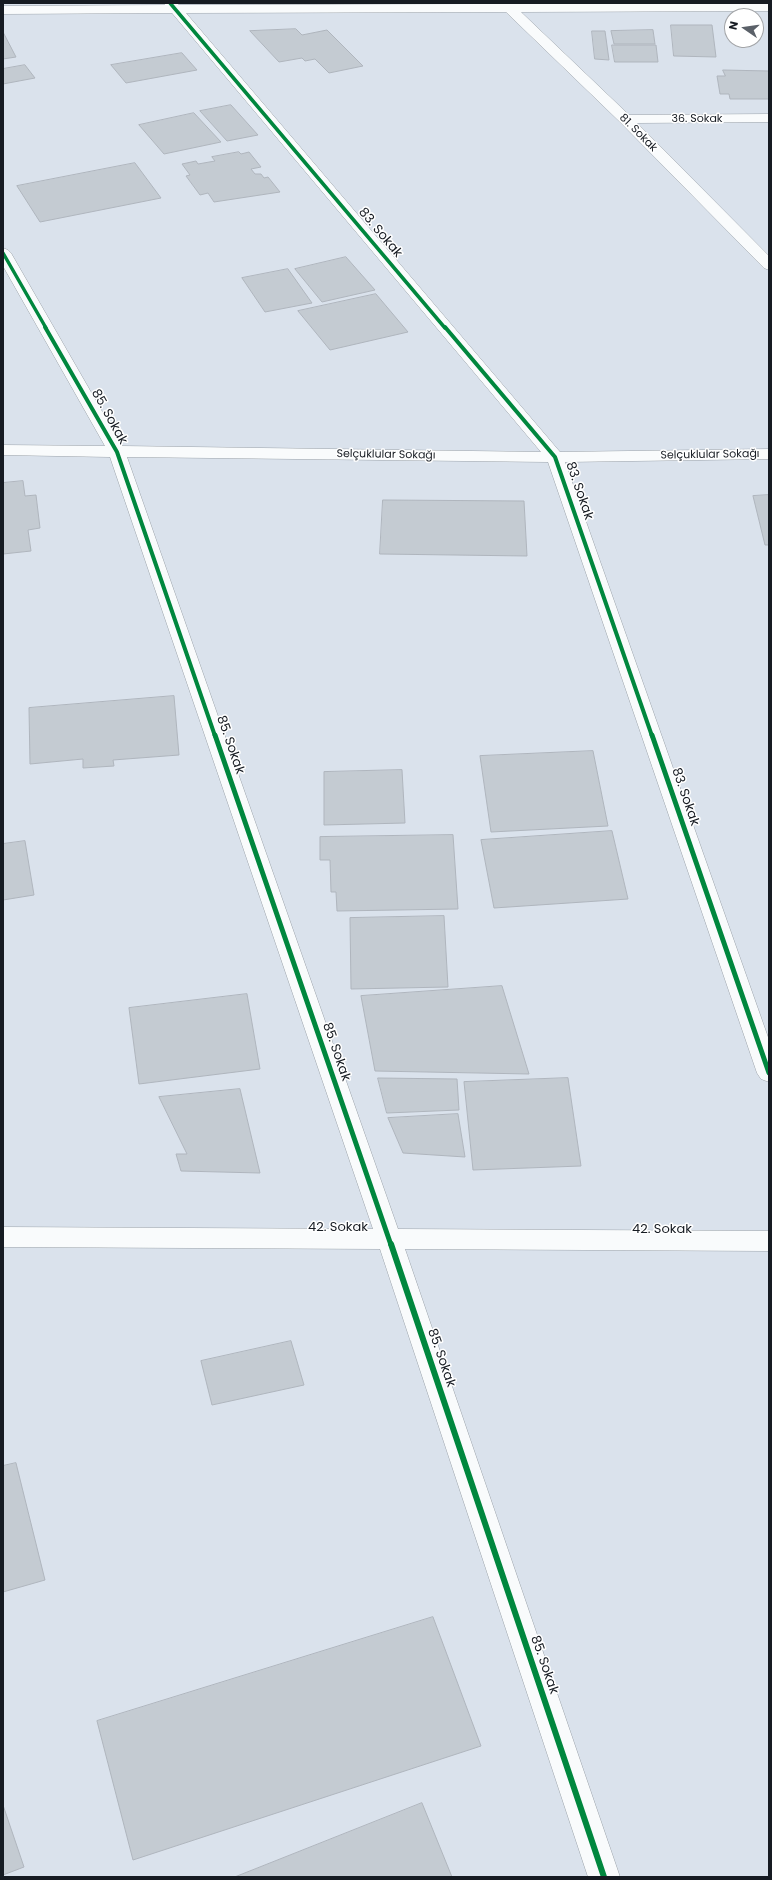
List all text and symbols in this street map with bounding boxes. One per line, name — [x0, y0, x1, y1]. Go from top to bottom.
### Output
north arrow — [724, 8, 764, 48]
text: N — [725, 20, 742, 31]
street label: 81. Sokak — [616, 111, 660, 155]
street label: 36. Sokak — [672, 112, 722, 126]
street label: 83. Sokak — [355, 205, 405, 261]
street label: 85. Sokak — [87, 387, 131, 447]
street label: Selçuklular Sokağı — [336, 448, 436, 462]
street label: Selçuklular Sokağı — [660, 448, 760, 462]
street label: 83. Sokak — [562, 460, 596, 522]
street label: 85. Sokak — [213, 714, 247, 776]
street label: 83. Sokak — [668, 766, 702, 828]
street label: 85. Sokak — [319, 1021, 353, 1083]
street label: 42. Sokak — [308, 1220, 368, 1236]
street label: 42. Sokak — [632, 1222, 692, 1238]
street label: 85. Sokak — [424, 1327, 458, 1389]
street label: 85. Sokak — [527, 1634, 561, 1696]

